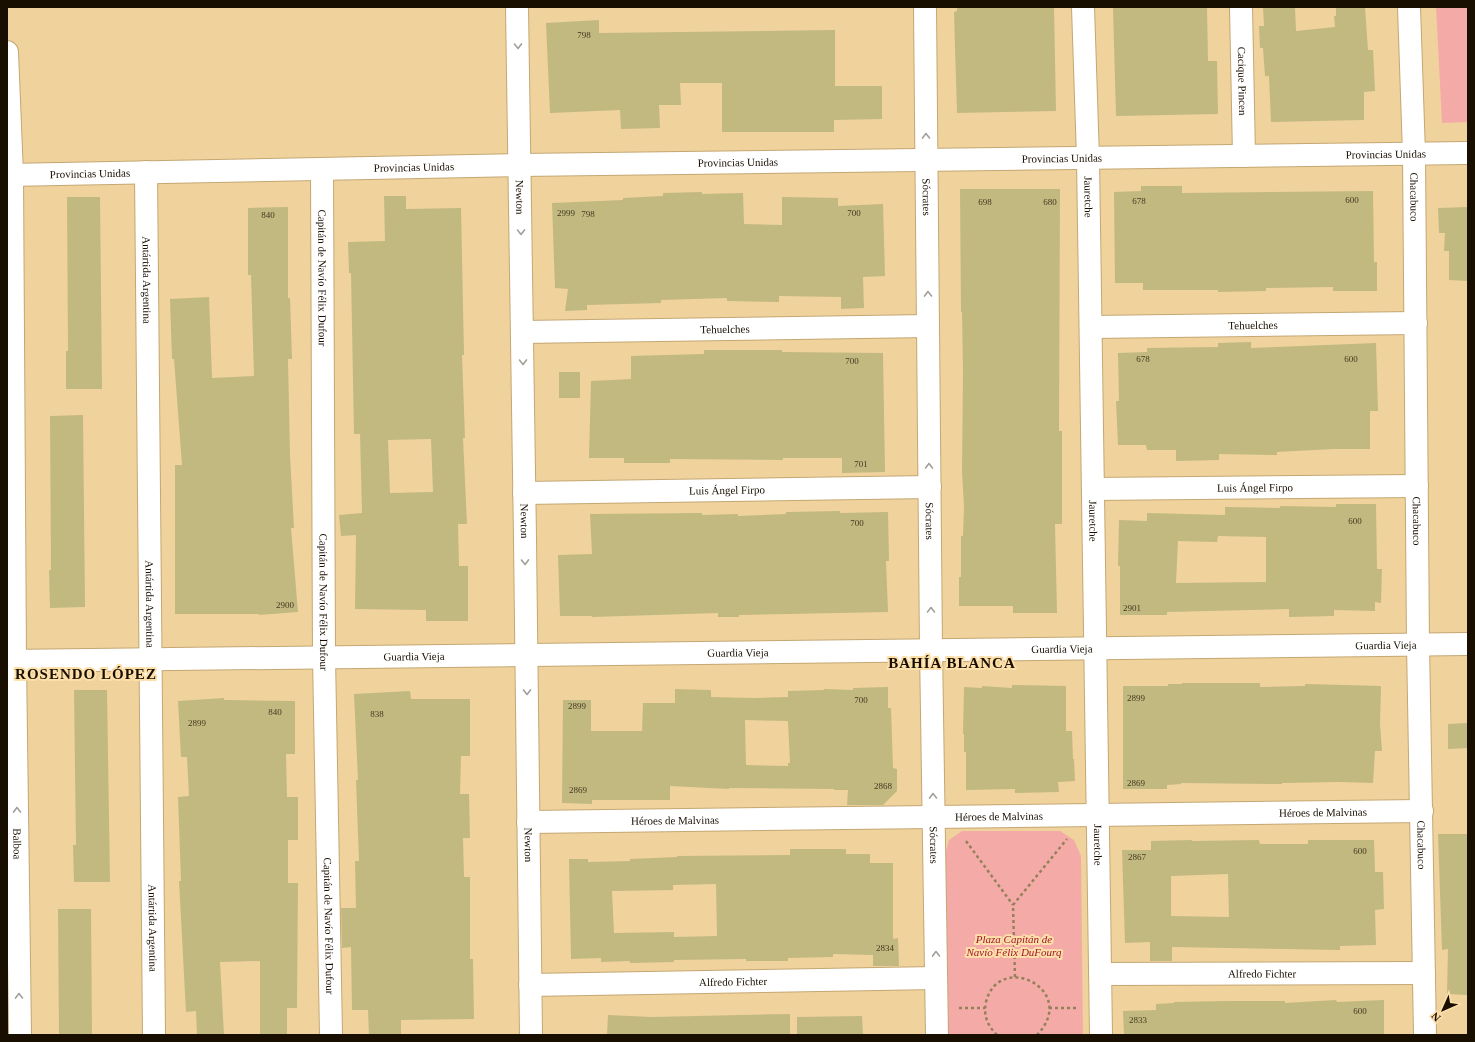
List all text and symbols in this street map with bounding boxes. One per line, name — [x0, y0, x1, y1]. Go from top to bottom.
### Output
house number: 798 — [577, 30, 591, 40]
one-way arrow — [514, 43, 522, 49]
street label: Cacique Pincen — [1236, 46, 1249, 116]
one-way arrow — [922, 133, 930, 139]
street label: Provincias Unidas — [1346, 148, 1426, 161]
street label: Provincias Unidas — [1022, 152, 1102, 165]
street label: Provincias Unidas — [698, 156, 778, 169]
street label: Provincias Unidas — [374, 160, 454, 174]
street label: Provincias Unidas — [50, 167, 130, 180]
street label: Chacabuco — [1408, 172, 1421, 222]
street label: Jauretche — [1082, 176, 1095, 218]
street label: Sócrates — [921, 178, 933, 216]
street label: Newton — [514, 180, 526, 215]
house number: 600 — [1345, 195, 1359, 205]
house number: 678 — [1132, 196, 1146, 206]
house number: 698 — [978, 197, 992, 207]
house number: 680 — [1043, 197, 1057, 207]
house number: 2999 — [557, 208, 576, 218]
house number: 700 — [847, 208, 861, 218]
street label: Capitán de Navío Félix Dufour — [316, 209, 329, 347]
house number: 798 — [581, 209, 595, 219]
house number: 840 — [261, 210, 275, 220]
one-way arrow — [517, 229, 525, 235]
street label: Antártida Argentina — [141, 236, 153, 324]
one-way arrow — [924, 291, 932, 297]
street label: Tehuelches — [1228, 319, 1278, 331]
street label: Tehuelches — [700, 323, 750, 335]
house number: 678 — [1136, 354, 1150, 364]
house number: 600 — [1344, 354, 1358, 364]
house number: 700 — [845, 356, 859, 366]
one-way arrow — [519, 359, 527, 365]
house number: 701 — [854, 459, 868, 469]
one-way arrow — [925, 463, 934, 469]
street label: Luis Ángel Firpo — [1217, 481, 1293, 494]
street label: Luis Ángel Firpo — [689, 483, 765, 497]
street label: Chacabuco — [1411, 496, 1423, 546]
street label: Jauretche — [1087, 500, 1100, 542]
street label: Sócrates — [924, 502, 936, 540]
street label: Newton — [519, 503, 531, 539]
house number: 600 — [1348, 516, 1362, 526]
house number: 700 — [850, 518, 864, 528]
street label: Capitán de Navío Félix Dufour — [317, 533, 330, 671]
one-way arrow — [521, 559, 529, 565]
street label: Antártida Argentina — [144, 560, 156, 648]
house number: 2900 — [276, 600, 295, 610]
house number: 2901 — [1123, 603, 1141, 613]
one-way arrow — [927, 607, 935, 613]
street label: Guardia Vieja — [1355, 639, 1417, 651]
street label: Guardia Vieja — [1031, 642, 1093, 655]
street label: Guardia Vieja — [707, 646, 769, 659]
street label: Guardia Vieja — [383, 650, 445, 663]
district label: BAHÍA BLANCA — [888, 655, 1016, 671]
district label: ROSENDO LÓPEZ — [15, 666, 157, 682]
one-way arrow — [523, 689, 531, 695]
house number: 2899 — [1127, 693, 1146, 703]
house number: 700 — [854, 695, 868, 705]
house number: 2899 — [568, 701, 587, 711]
house number: 840 — [268, 707, 282, 717]
house number: 838 — [370, 709, 384, 719]
house number: 2899 — [188, 718, 207, 728]
house number: 2869 — [1127, 778, 1146, 788]
house number: 2868 — [874, 781, 893, 791]
house number: 2869 — [569, 785, 588, 795]
one-way arrow — [929, 793, 937, 799]
street label: Héroes de Malvinas — [1279, 806, 1367, 819]
one-way arrow — [13, 807, 21, 813]
street label: Héroes de Malvinas — [955, 810, 1043, 823]
street label: Héroes de Malvinas — [631, 814, 719, 827]
street label: Chacabuco — [1415, 820, 1428, 870]
street label: Jauretche — [1092, 824, 1104, 866]
street label: Sócrates — [928, 826, 940, 864]
street label: Newton — [523, 827, 535, 863]
street label: Balboa — [11, 828, 24, 860]
house number: 600 — [1353, 846, 1367, 856]
house number: 2867 — [1128, 852, 1147, 862]
street label: Capitán de Navío Félix Dufour — [322, 857, 336, 995]
street label: Antártida Argentina — [147, 884, 159, 972]
park label: Plaza Capitán de Navío Félix DuFourq — [966, 933, 1062, 958]
house number: 2834 — [876, 943, 895, 953]
one-way arrow — [931, 951, 940, 957]
street label: Alfredo Fichter — [1228, 967, 1296, 980]
street label: Alfredo Fichter — [699, 975, 767, 988]
north arrow — [1423, 990, 1463, 1030]
one-way arrow — [15, 993, 23, 999]
house number: 600 — [1353, 1006, 1367, 1016]
text: N — [1429, 1010, 1443, 1024]
house number: 2833 — [1129, 1015, 1148, 1025]

